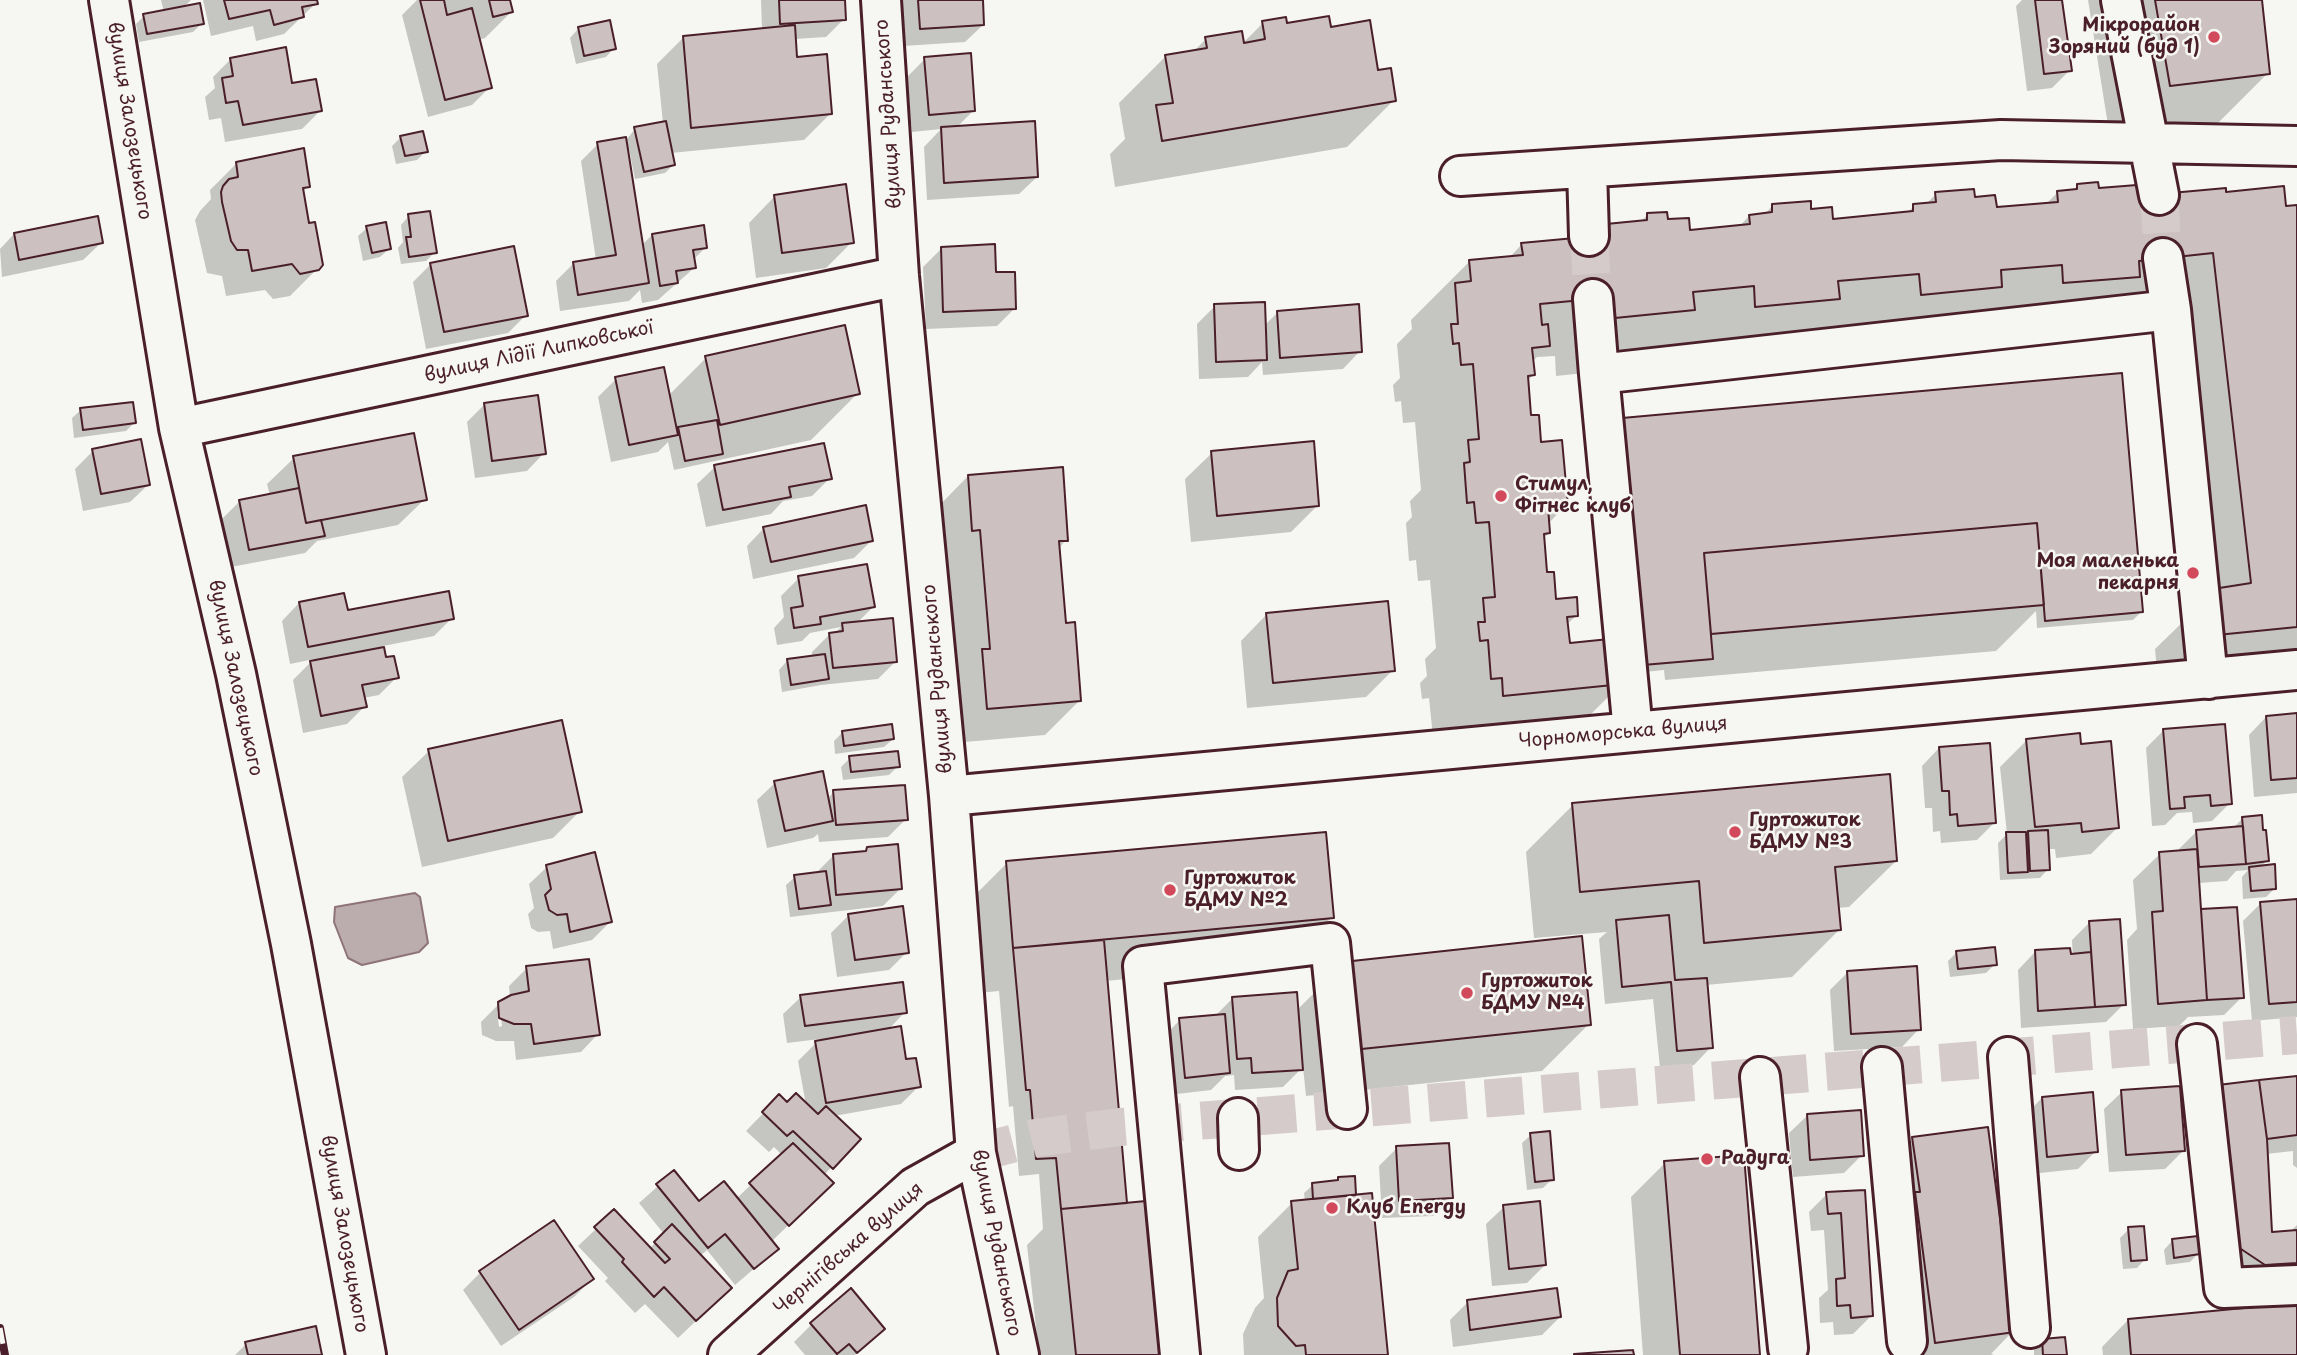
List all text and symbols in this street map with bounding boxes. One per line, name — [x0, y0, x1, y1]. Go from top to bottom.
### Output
place label: Мікрорайон Зоряний (буд 1) — [2049, 15, 2200, 59]
street label: вулиця Руданського — [871, 18, 907, 210]
street label: вулиця Залозецького — [102, 20, 156, 222]
marker: Мікрорайон Зоряний (буд 1) — [2206, 29, 2222, 45]
street label: вулиця Лідії Липковської — [422, 317, 656, 387]
place label: Стимул, Фітнес клуб — [1515, 474, 1631, 518]
marker: Стимул, Фітнес клуб — [1493, 488, 1509, 504]
place label: Моя маленька пекарня — [2037, 551, 2179, 595]
marker: Моя маленька пекарня — [2185, 565, 2201, 581]
street label: вулиця Залозецького — [203, 578, 267, 778]
street label: вулиця Руданського — [918, 583, 958, 775]
street label: Чорноморська вулиця — [1518, 713, 1728, 753]
place label: Гуртожиток БДМУ №3 — [1749, 810, 1861, 854]
marker: Гуртожиток БДМУ №3 — [1727, 824, 1743, 840]
place label: Гуртожиток БДМУ №2 — [1184, 868, 1296, 912]
marker: Гуртожиток БДМУ №2 — [1162, 882, 1178, 898]
place label: Гуртожиток БДМУ №4 — [1481, 971, 1593, 1015]
marker: Гуртожиток БДМУ №4 — [1459, 985, 1475, 1001]
street label: вулиця Залозецького — [315, 1133, 373, 1335]
street label: вулиця Руданського — [967, 1148, 1025, 1338]
place label: Радуга — [1721, 1148, 1789, 1170]
marker: Радуга — [1699, 1151, 1715, 1167]
street label: Чернігівська вулиця — [770, 1178, 928, 1320]
place label: Клуб Energy — [1346, 1197, 1466, 1219]
marker: Клуб Energy — [1324, 1200, 1340, 1216]

